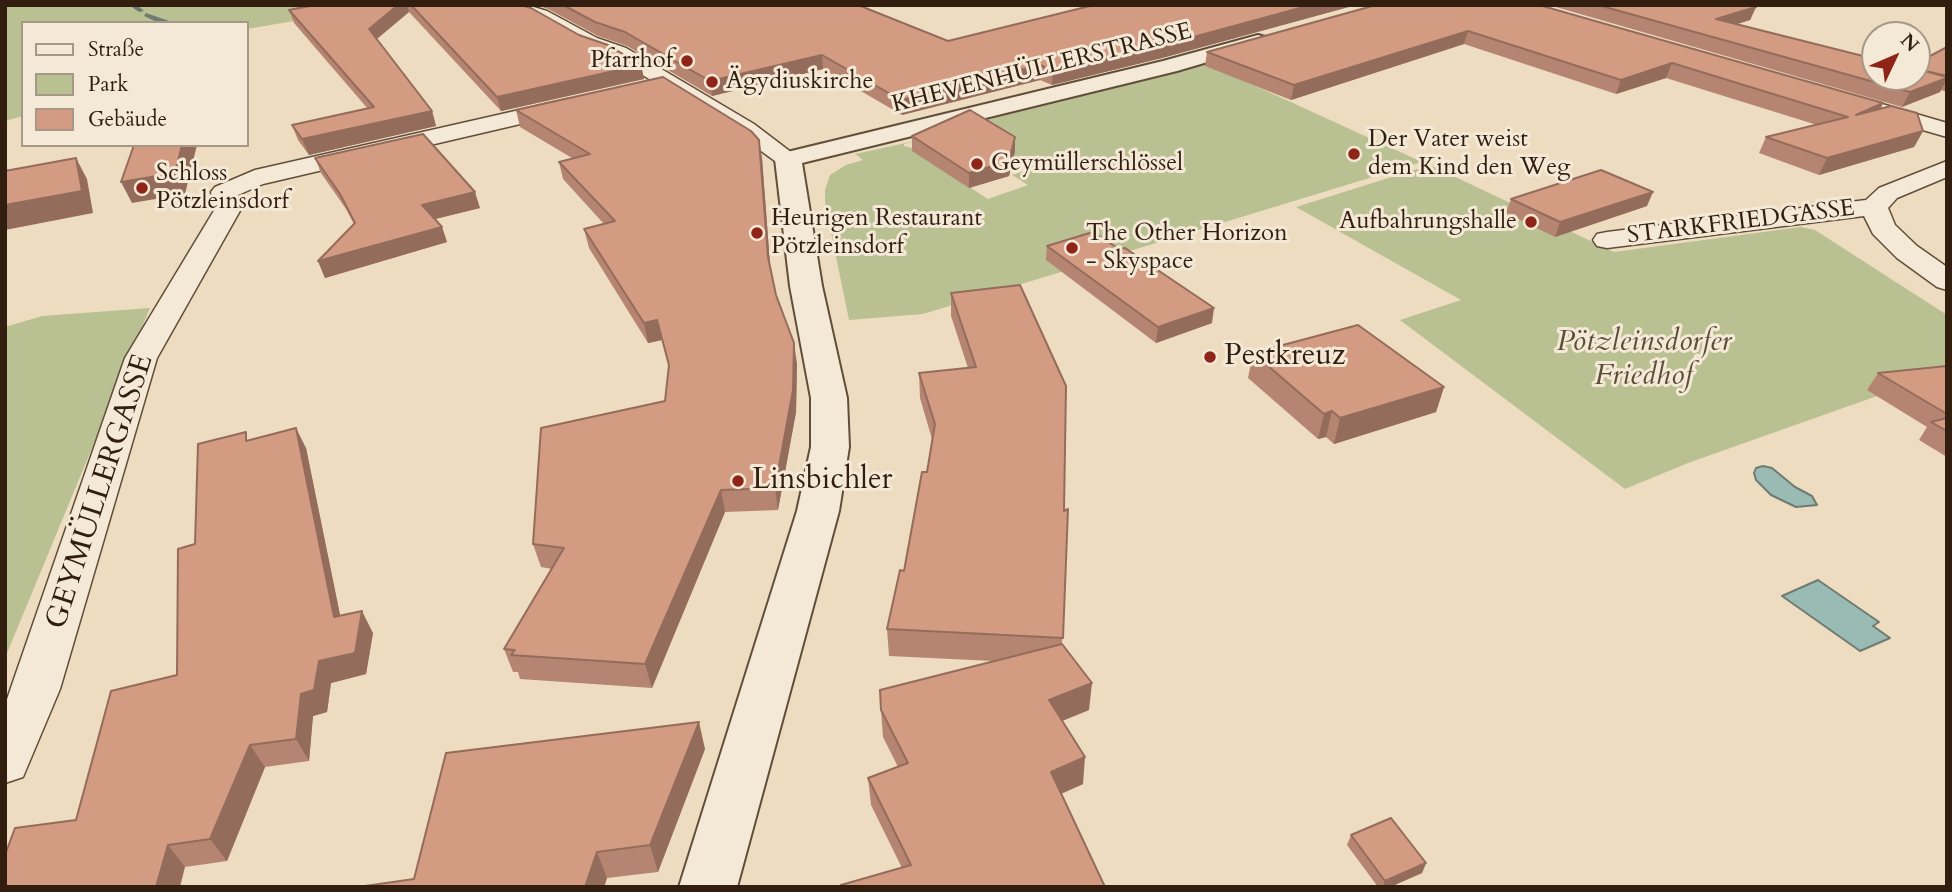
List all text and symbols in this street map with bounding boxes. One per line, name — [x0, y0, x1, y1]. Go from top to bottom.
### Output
street label: KHEVENHÜLLERSTRASSE — [889, 18, 1195, 120]
legend — [21, 21, 248, 147]
north arrow — [1861, 21, 1931, 91]
text: N — [1895, 28, 1925, 58]
text: Straße — [88, 35, 144, 64]
place label: Pfarrhof — [590, 47, 673, 75]
marker: Pfarrhof — [679, 53, 695, 69]
place label: Ägydiuskirche — [726, 68, 873, 96]
text: Park — [88, 70, 128, 99]
marker: Ägydiuskirche — [704, 74, 720, 90]
text: Gebäude — [88, 105, 167, 134]
place label: Der Vater weist dem Kind den Weg — [1368, 126, 1570, 182]
marker: Der Vater weist dem Kind den Weg — [1346, 146, 1362, 162]
place label: Geymüllerschlössel — [991, 150, 1183, 178]
marker: Geymüllerschlössel — [969, 156, 985, 172]
place label: Schloss Pötzleinsdorf — [156, 160, 289, 216]
marker: Schloss Pötzleinsdorf — [134, 180, 150, 196]
street label: STARKFRIEDGASSE — [1626, 195, 1856, 251]
place label: Heurigen Restaurant Pötzleinsdorf — [771, 205, 982, 261]
place label: Aufbahrungshalle — [1339, 208, 1517, 236]
marker: Aufbahrungshalle — [1523, 214, 1539, 230]
place label: The Other Horizon - Skyspace — [1086, 220, 1288, 276]
marker: Heurigen Restaurant Pötzleinsdorf — [749, 225, 765, 241]
marker: The Other Horizon - Skyspace — [1064, 240, 1080, 256]
park label: Pötzleinsdorfer Friedhof — [1557, 325, 1731, 396]
place label: Pestkreuz — [1224, 339, 1345, 375]
marker: Pestkreuz — [1202, 349, 1218, 365]
street label: GEYMÜLLERGASSE — [40, 350, 162, 634]
place label: Linsbichler — [752, 463, 893, 499]
marker: Linsbichler — [730, 473, 746, 489]

